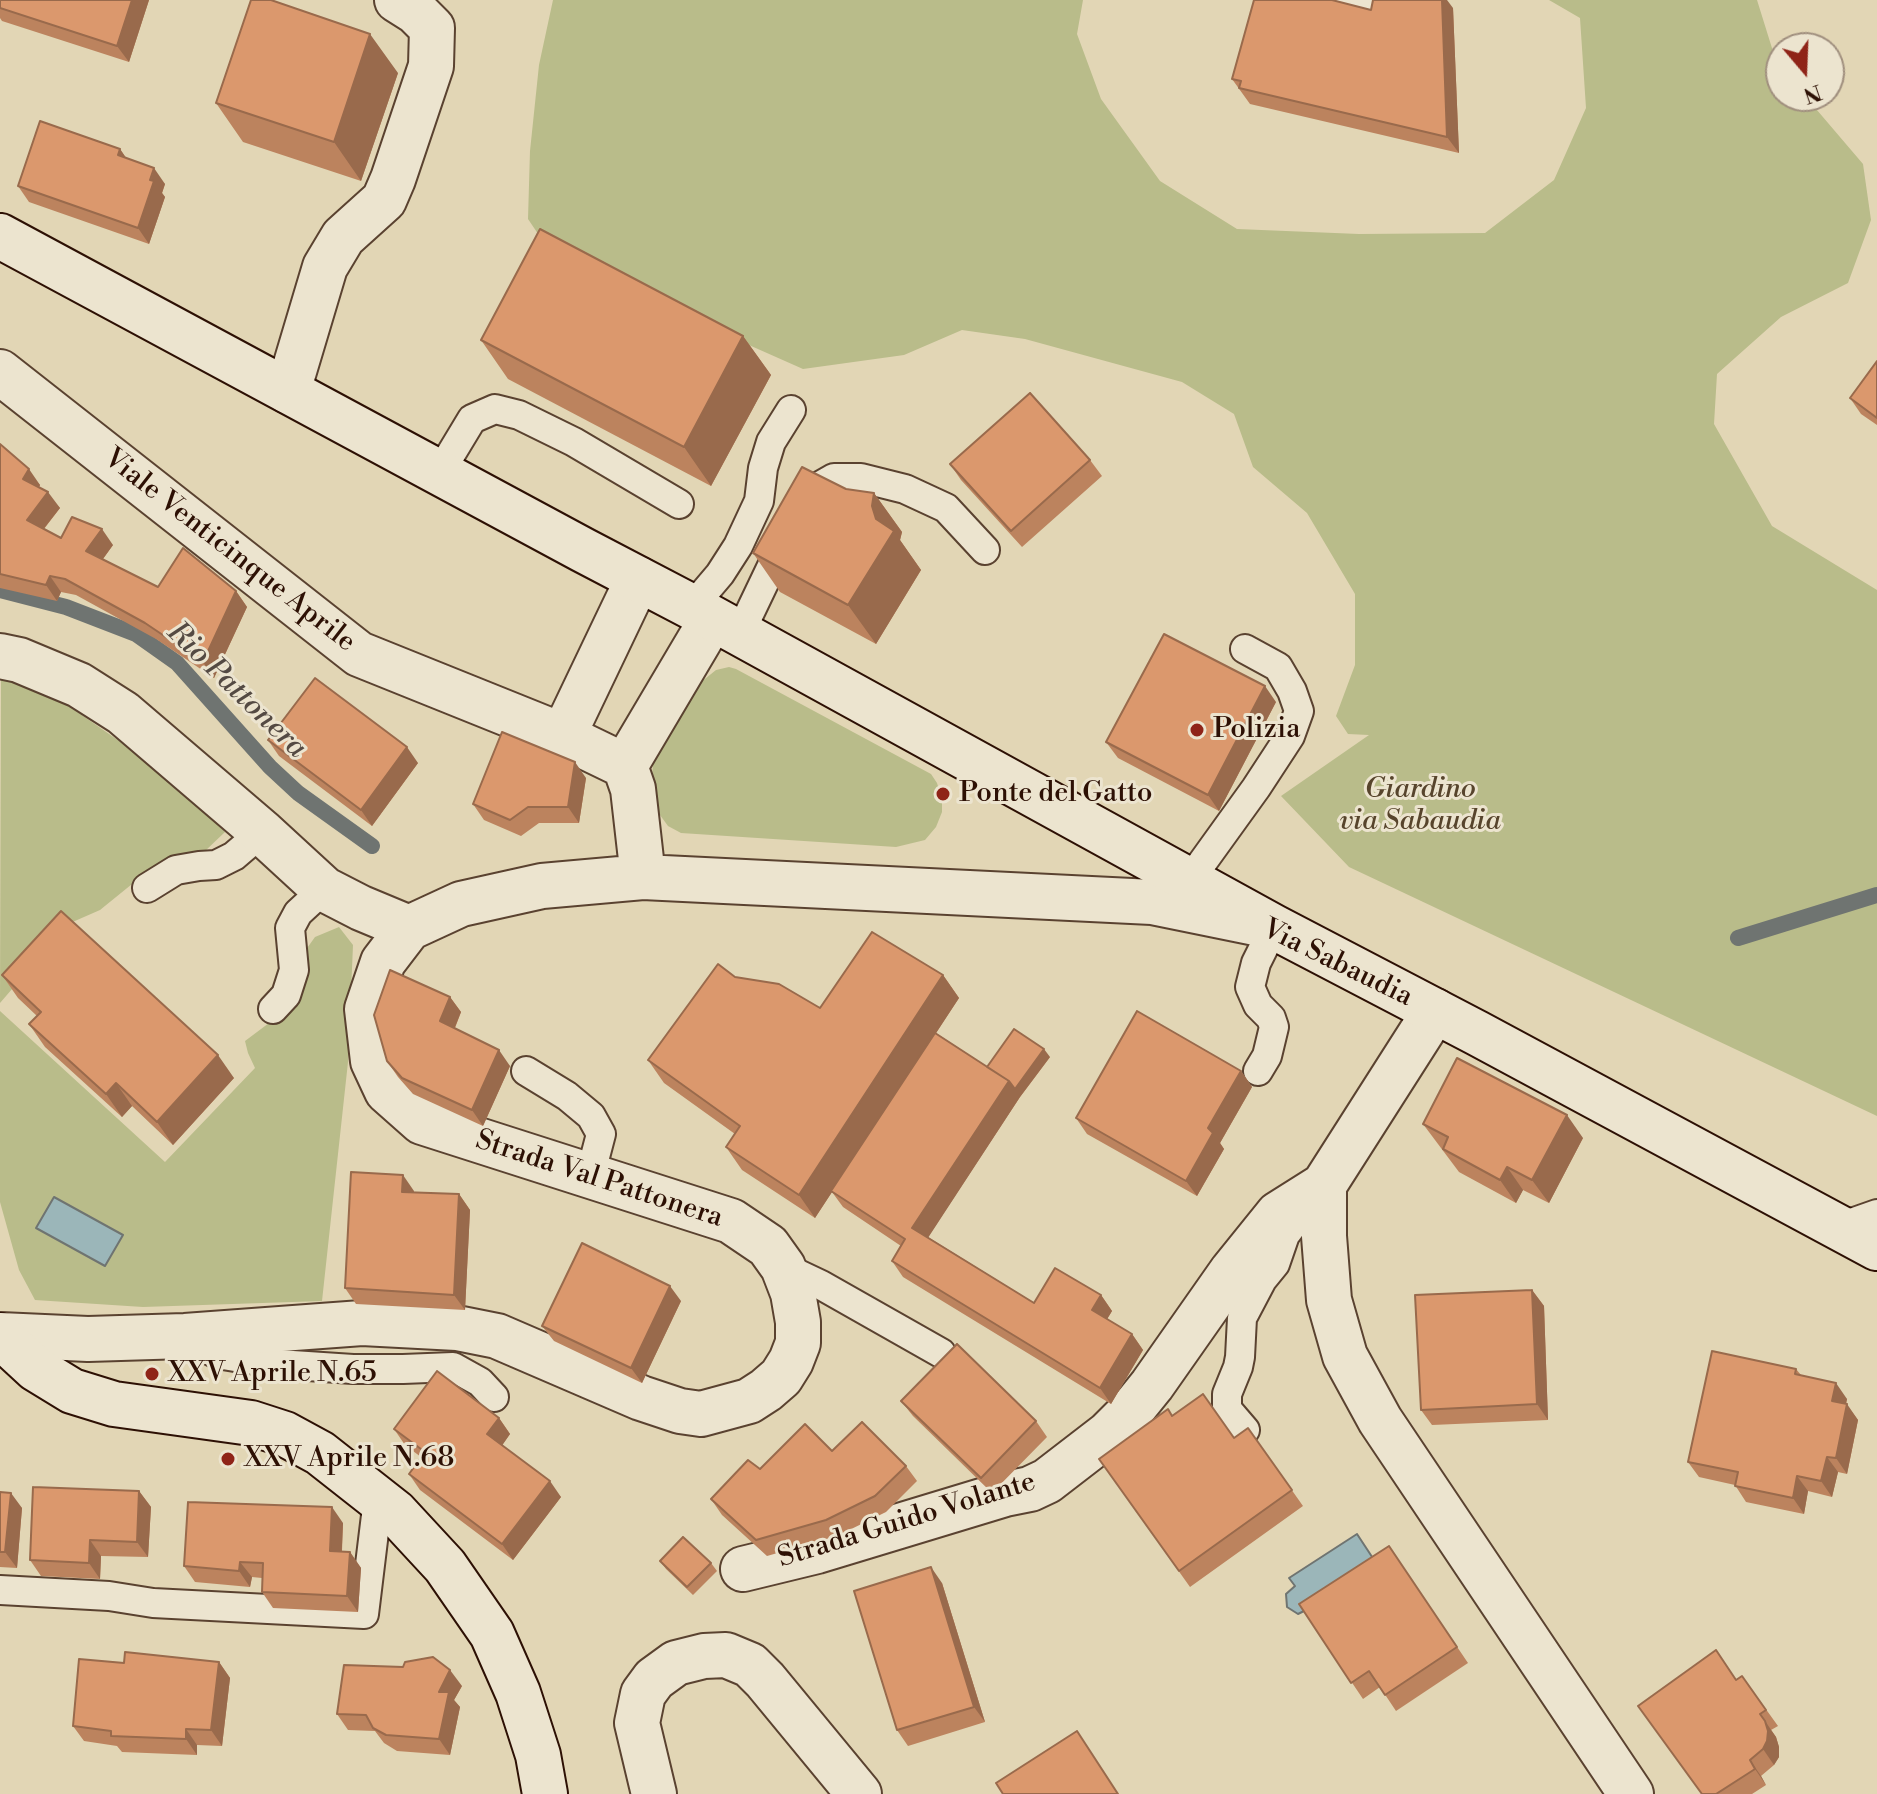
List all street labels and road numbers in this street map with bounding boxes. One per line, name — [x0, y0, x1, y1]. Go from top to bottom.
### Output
street label: Viale Venticinque Aprile — [96, 442, 362, 660]
street label: Via Sabaudia — [1256, 913, 1418, 1015]
street label: Strada Val Pattonera — [471, 1124, 727, 1236]
street label: Strada Guido Volante — [774, 1466, 1040, 1576]

